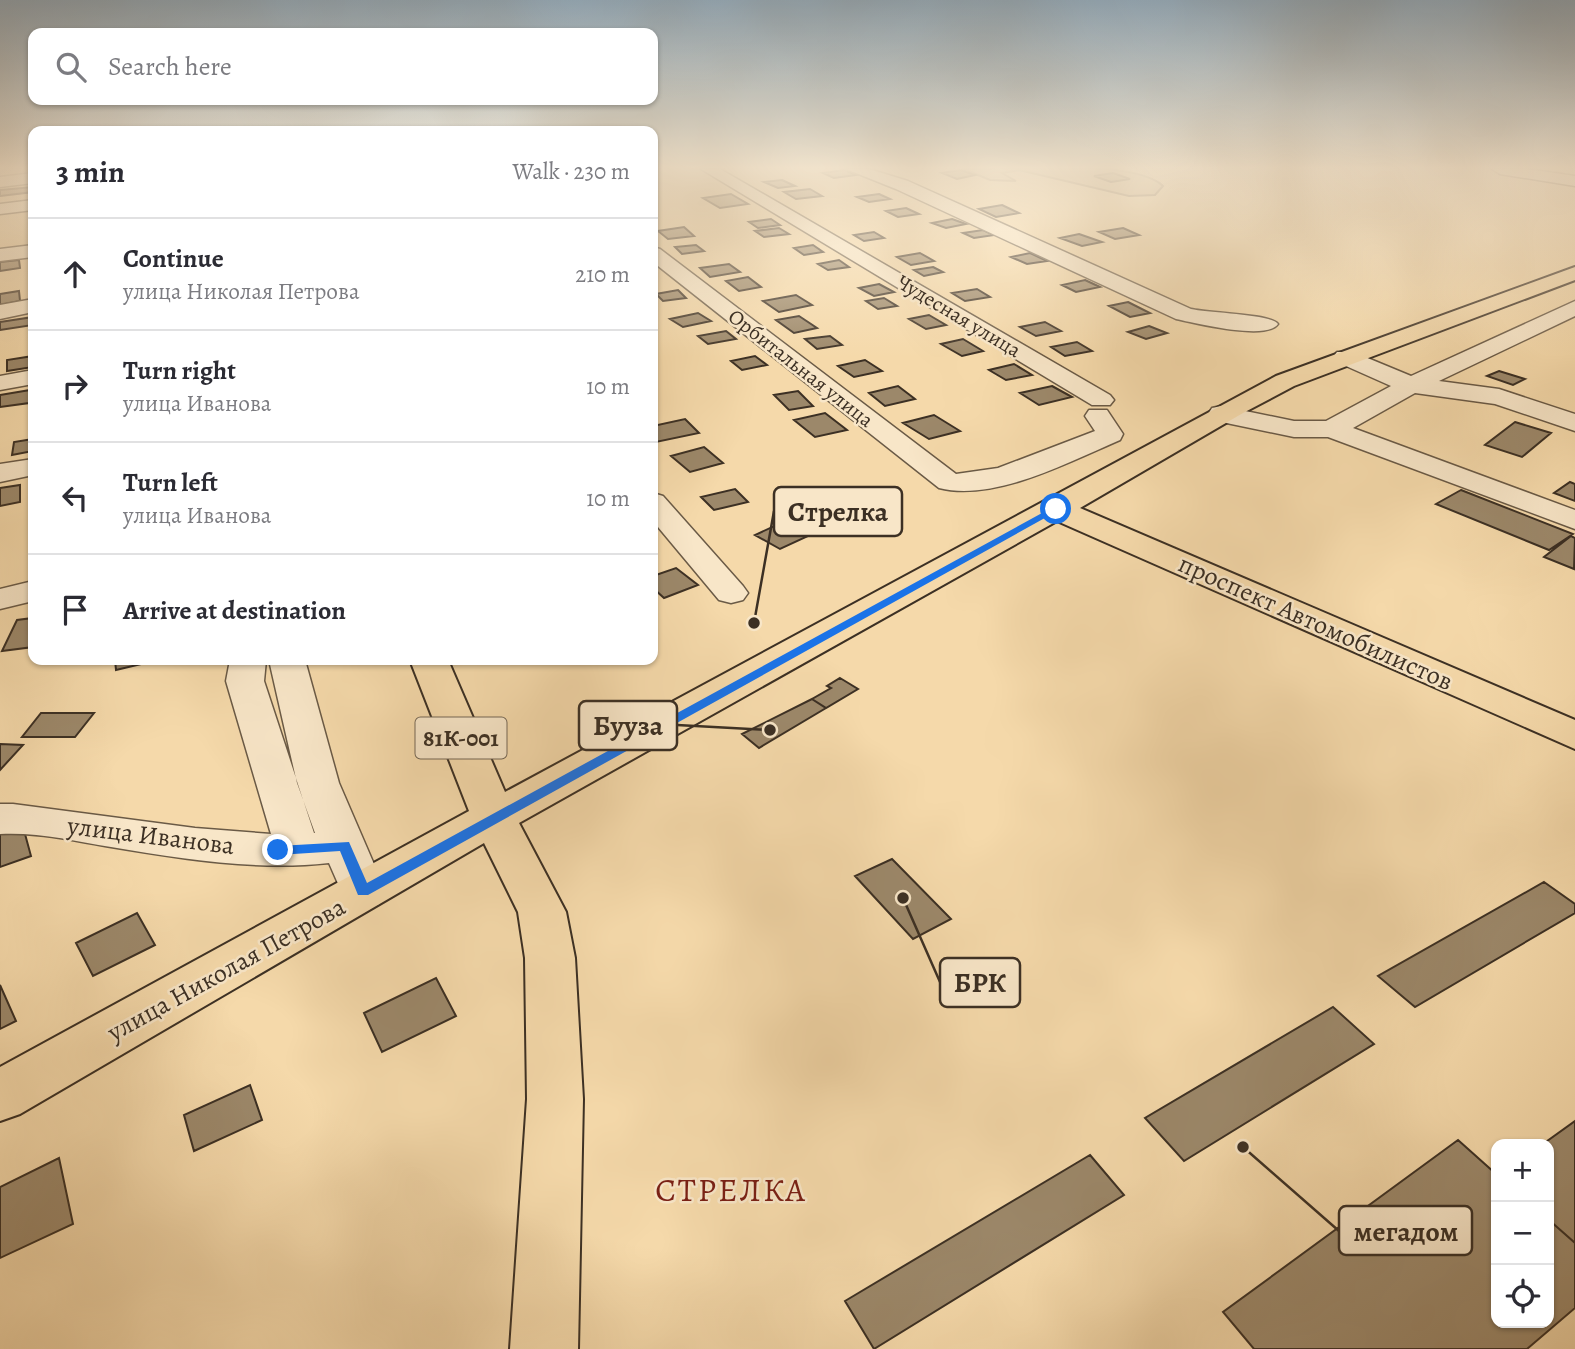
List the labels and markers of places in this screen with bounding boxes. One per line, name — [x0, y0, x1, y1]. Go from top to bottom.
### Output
callout: Стрелка — [774, 487, 902, 536]
callout: Бууза — [579, 701, 677, 750]
callout: БРК — [940, 958, 1020, 1007]
callout: мегадом — [1339, 1206, 1472, 1255]

